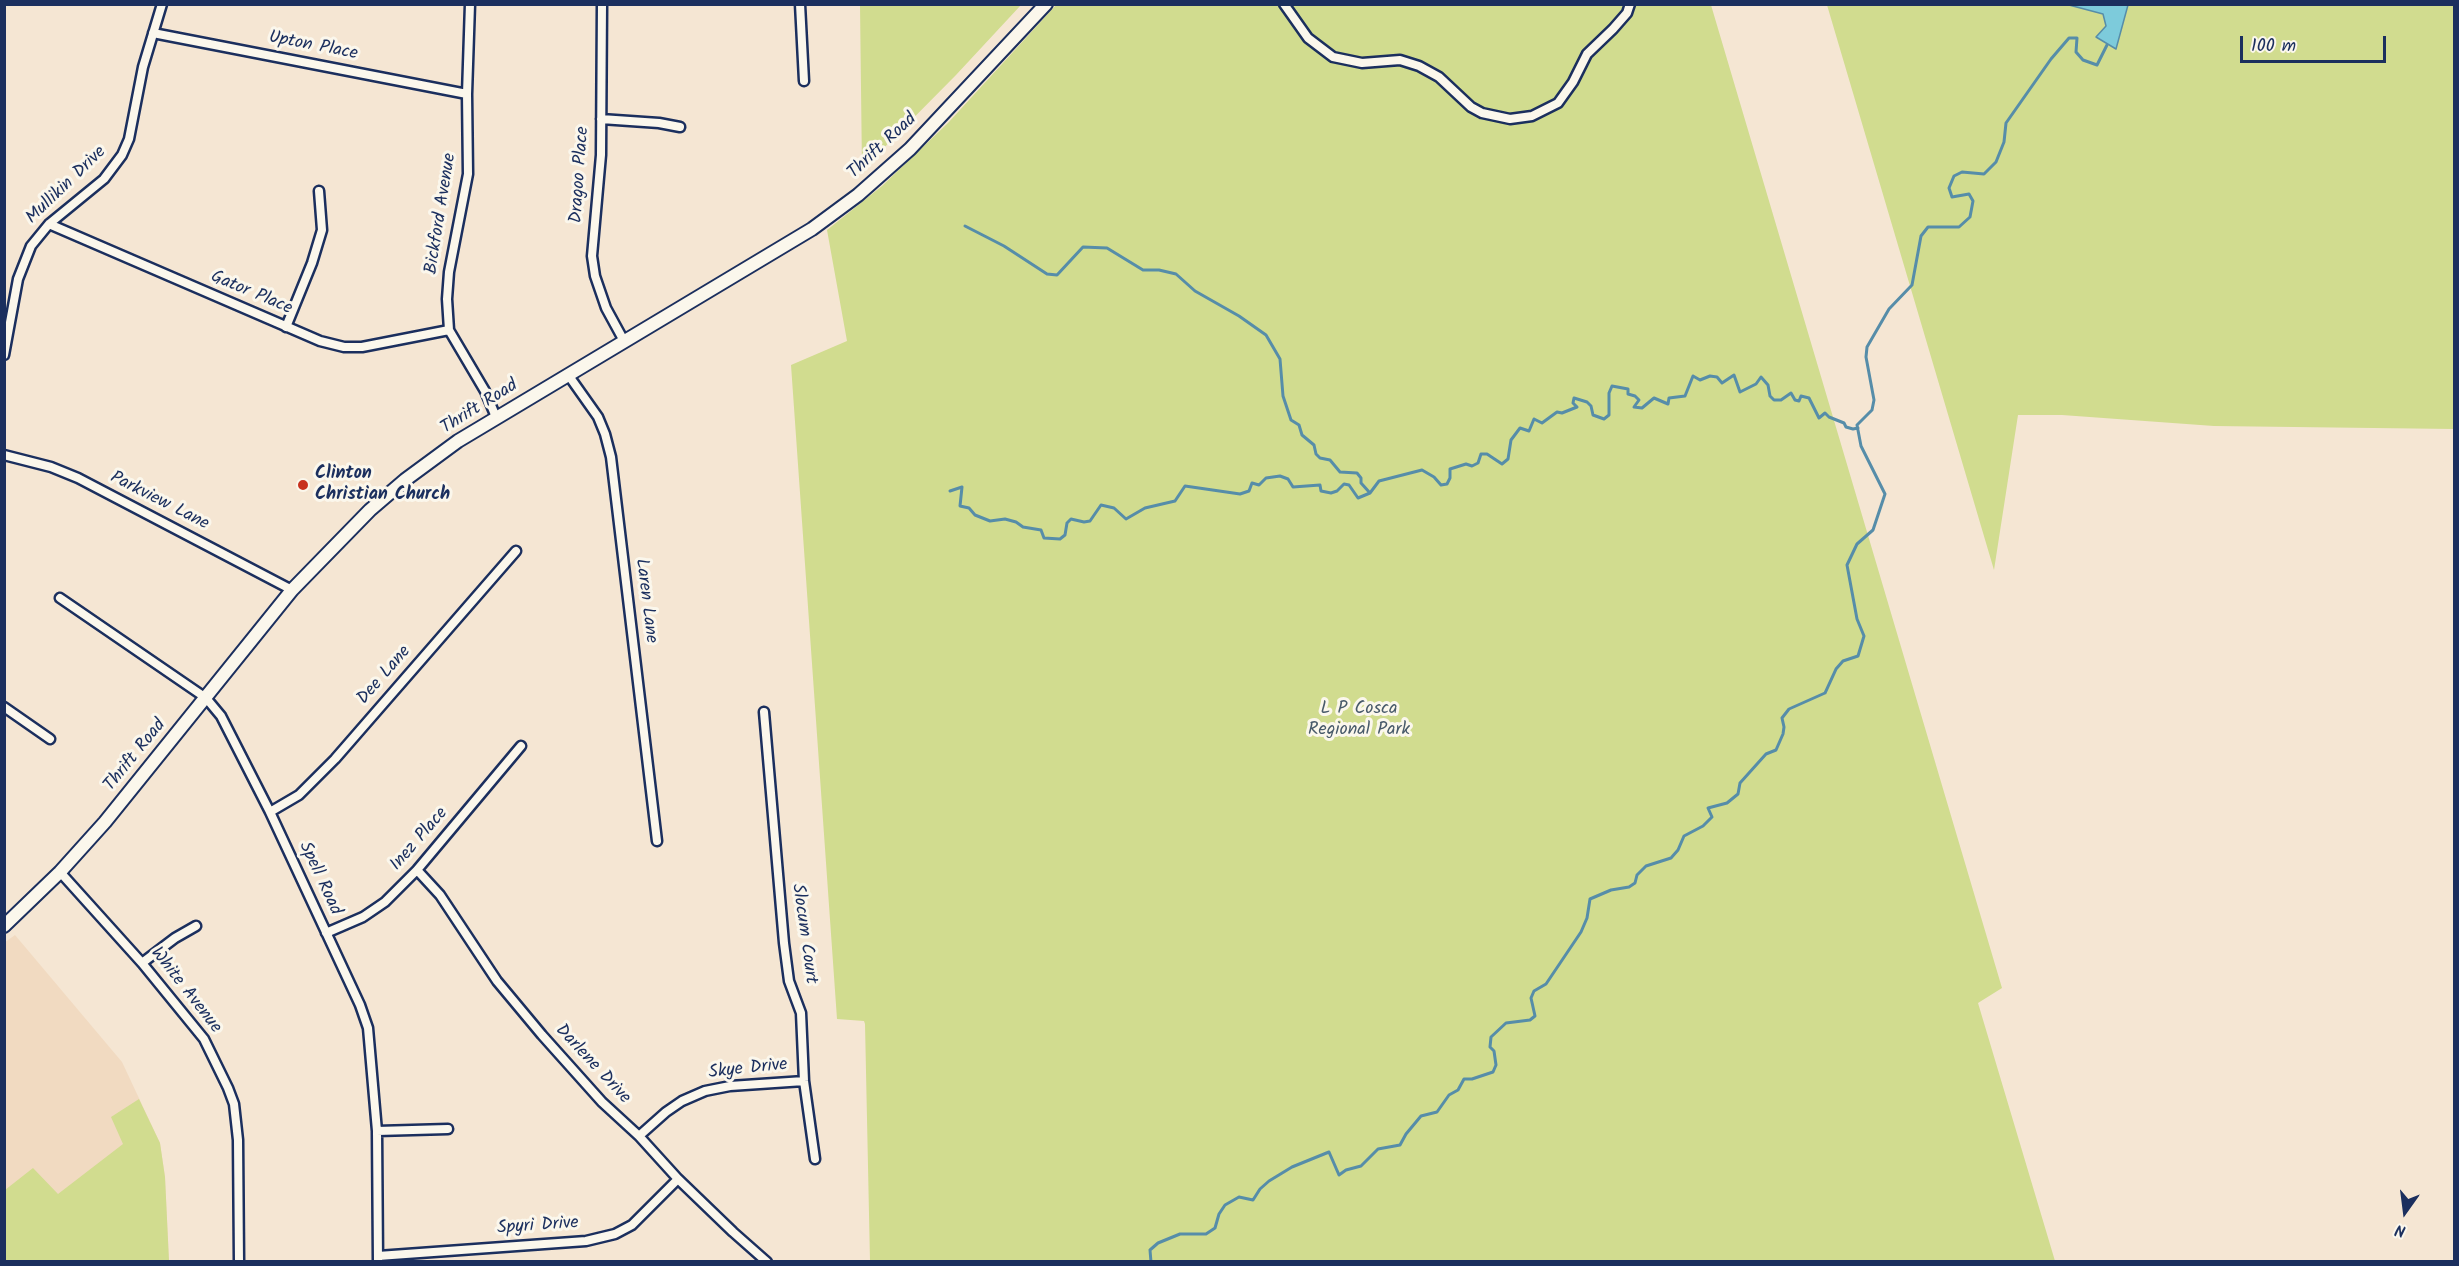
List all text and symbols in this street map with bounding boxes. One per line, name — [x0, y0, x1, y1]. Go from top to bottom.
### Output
scale bar — [2243, 24, 2388, 62]
street label: Upton Place — [267, 28, 359, 66]
text: 100 m — [2251, 32, 2296, 61]
street label: Thrift Road — [844, 110, 922, 184]
street label: Dragoo Place — [567, 126, 595, 224]
street label: Mullikin Drive — [22, 142, 112, 230]
street label: Bickford Avenue — [422, 152, 462, 276]
street label: Gator Place — [207, 267, 295, 321]
street label: Thrift Road — [438, 376, 522, 440]
place label: Clinton Christian Church — [315, 464, 450, 506]
street label: Parkview Lane — [106, 468, 212, 536]
marker: Clinton Christian Church — [296, 478, 310, 492]
street label: Laren Lane — [629, 557, 661, 645]
street label: Dee Lane — [354, 642, 416, 710]
park label: L P Cosca Regional Park — [1308, 699, 1410, 742]
street label: Thrift Road — [100, 716, 172, 796]
street label: Inez Place — [387, 804, 453, 876]
street label: Spell Road — [293, 839, 345, 919]
street label: Slocum Court — [785, 883, 821, 985]
street label: White Avenue — [145, 944, 225, 1038]
street label: Darlene Drive — [550, 1021, 634, 1109]
street label: Skye Drive — [707, 1055, 789, 1085]
north arrow — [2375, 1182, 2435, 1242]
street label: Spyri Drive — [497, 1213, 579, 1241]
text: N — [2393, 1217, 2408, 1243]

